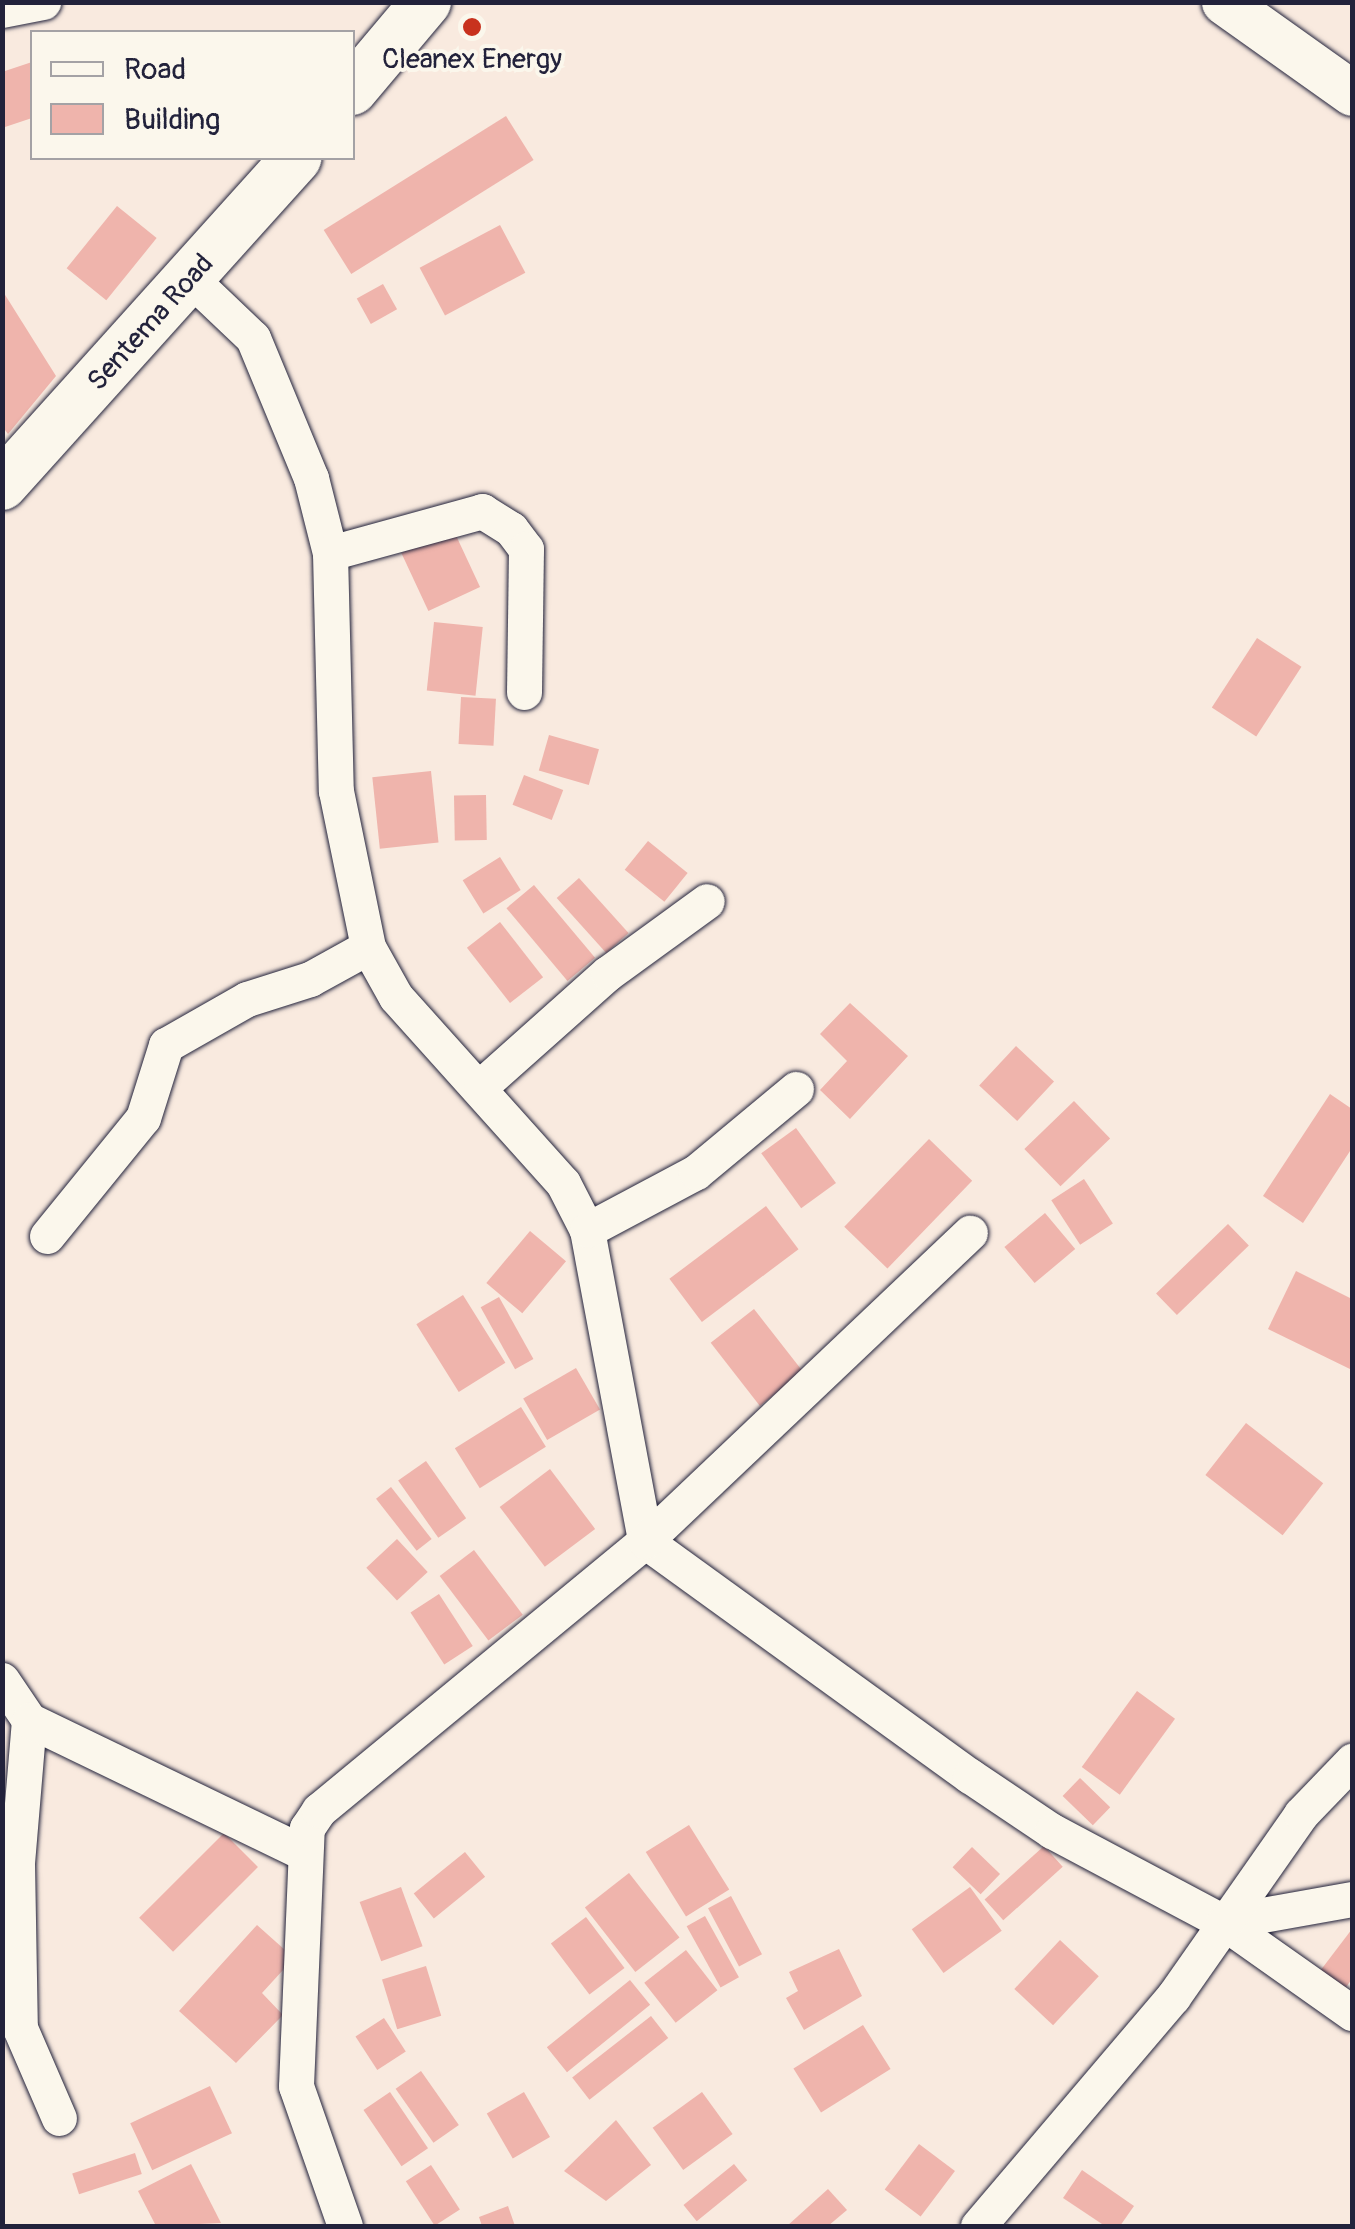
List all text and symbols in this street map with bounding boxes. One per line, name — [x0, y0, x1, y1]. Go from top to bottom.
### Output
marker: Cleanex Energy — [461, 16, 483, 38]
legend — [30, 30, 355, 160]
place label: Cleanex Energy — [382, 43, 562, 77]
text: Road — [124, 51, 186, 88]
text: Building — [124, 101, 220, 138]
street label: Sentema Road — [81, 248, 221, 398]

